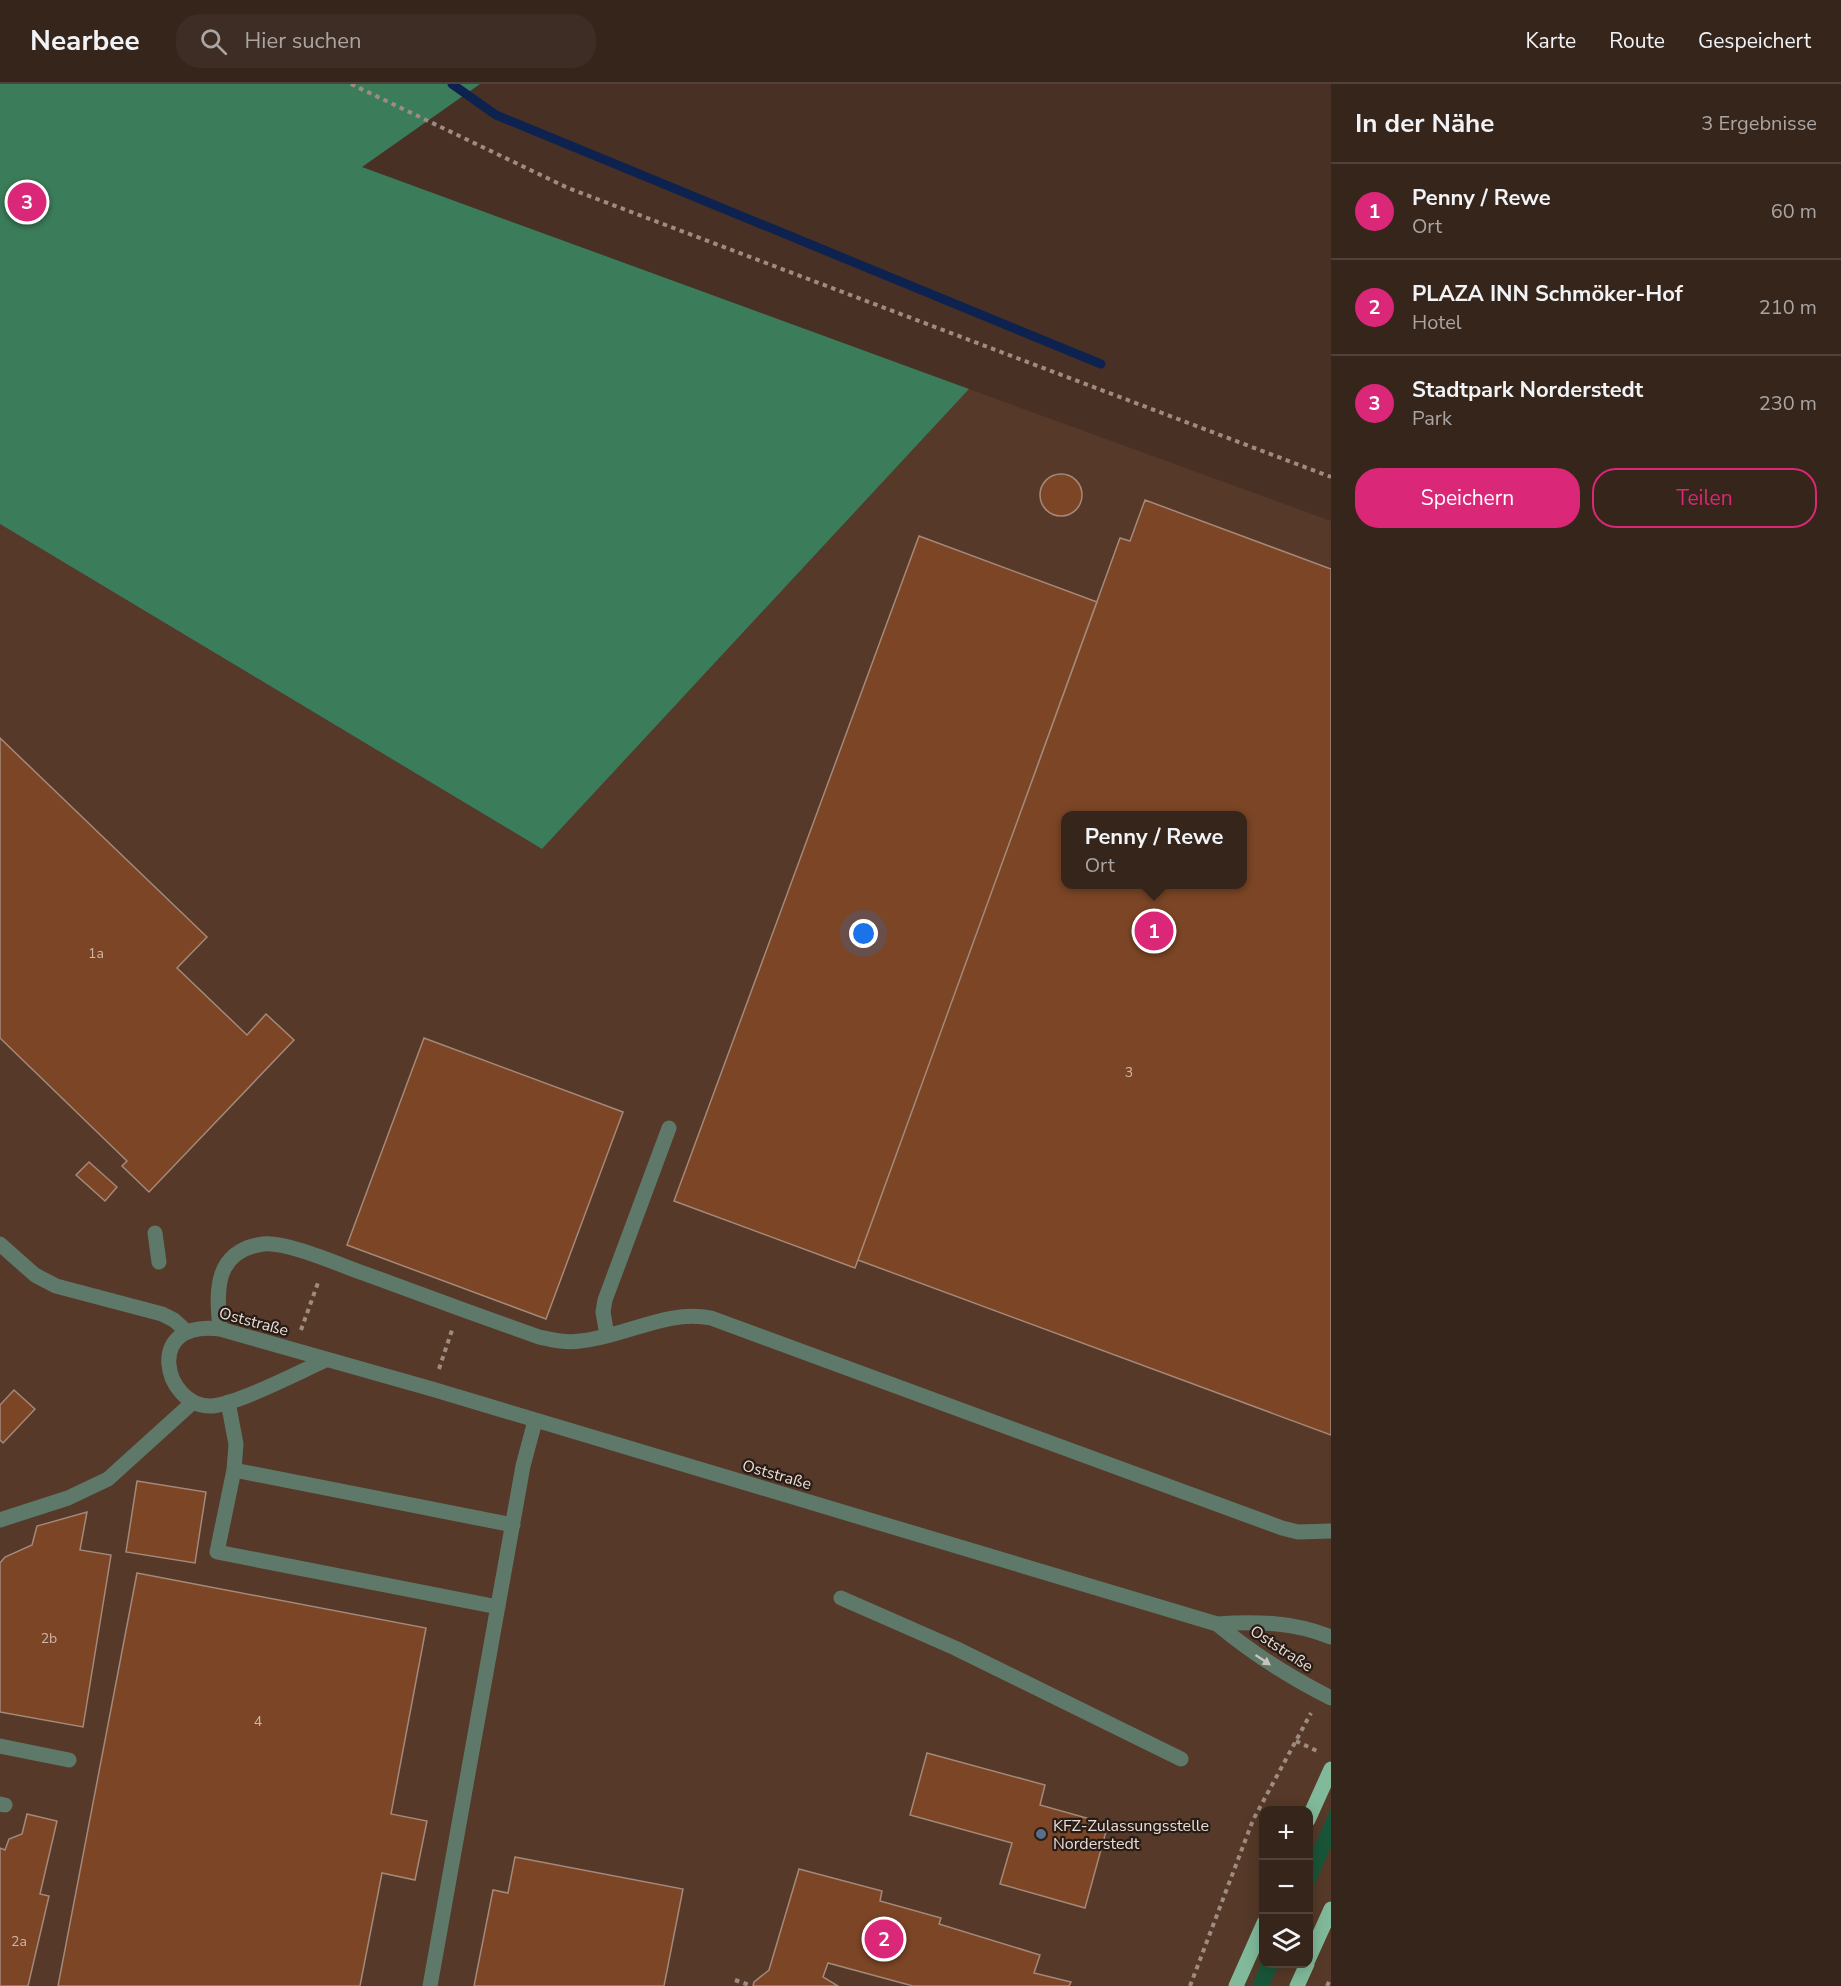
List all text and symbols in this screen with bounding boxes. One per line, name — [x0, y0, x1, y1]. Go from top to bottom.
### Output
search box — [176, 14, 596, 68]
text: Nearbee — [30, 22, 140, 60]
icon: search — [197, 25, 230, 58]
text: Hier suchen — [245, 26, 361, 56]
text: Karte — [1526, 27, 1576, 55]
text: Route — [1609, 27, 1665, 55]
text: Gespeichert — [1698, 27, 1811, 55]
text: In der Nähe — [1355, 106, 1494, 141]
text: 3 Ergebnisse — [1701, 110, 1817, 137]
pin: 3 — [8, 180, 46, 224]
text: Penny / Rewe — [1412, 183, 1551, 213]
text: 1 — [1369, 198, 1381, 225]
text: 60 m — [1771, 198, 1817, 225]
text: Ort — [1412, 213, 1442, 240]
text: PLAZA INN Schmöker-Hof — [1412, 279, 1683, 309]
text: 2 — [1369, 294, 1381, 321]
text: 210 m — [1759, 294, 1817, 321]
text: Hotel — [1412, 309, 1462, 336]
text: Stadtpark Norderstedt — [1412, 375, 1643, 405]
text: 3 — [1369, 390, 1381, 417]
text: 230 m — [1759, 390, 1817, 417]
text: Park — [1412, 405, 1452, 432]
button: Speichern — [1355, 468, 1580, 528]
button: Teilen — [1592, 468, 1817, 528]
popup — [1061, 811, 1247, 889]
text: Penny / Rewe — [1085, 822, 1223, 852]
text: Ort — [1085, 852, 1115, 879]
pin: 1 — [1134, 908, 1174, 954]
your location — [849, 919, 878, 948]
house number: 1a — [88, 944, 104, 963]
house number: 3 — [1125, 1063, 1133, 1082]
street label: Oststraße — [217, 1302, 291, 1342]
street label: Oststraße — [739, 1455, 814, 1495]
street label: Oststraße — [1246, 1620, 1317, 1677]
house number: 2b — [41, 1629, 57, 1648]
one-way arrow — [1254, 1654, 1270, 1666]
house number: 4 — [254, 1712, 262, 1731]
map controls — [1259, 1806, 1313, 1968]
button: + — [1259, 1806, 1313, 1860]
place label: KFZ-Zulassungsstelle Norderstedt — [1053, 1815, 1209, 1855]
marker: KFZ-Zulassungsstelle Norderstedt — [1034, 1827, 1048, 1841]
button: − — [1259, 1860, 1313, 1914]
button: layers — [1259, 1914, 1313, 1968]
pin: 2 — [864, 1916, 904, 1962]
house number: 2a — [11, 1932, 27, 1951]

